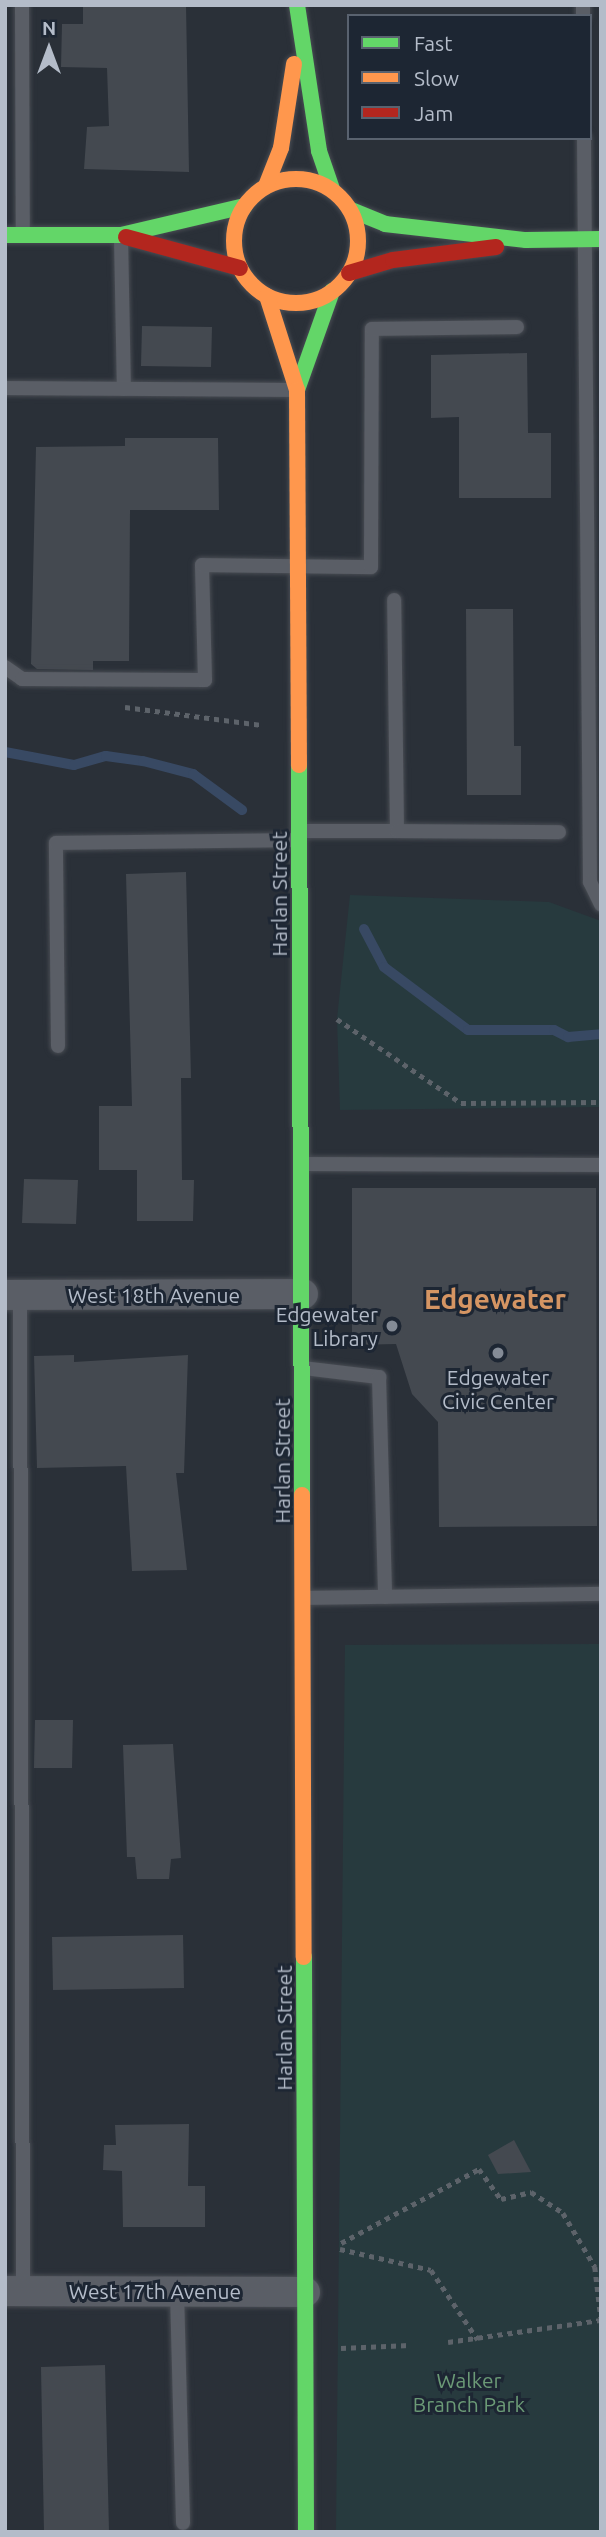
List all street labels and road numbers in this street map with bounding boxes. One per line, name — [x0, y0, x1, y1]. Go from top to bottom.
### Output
street label: Harlan Street — [266, 831, 292, 957]
street label: West 18th Avenue — [68, 1282, 240, 1308]
street label: Harlan Street — [269, 1398, 295, 1524]
street label: Harlan Street — [271, 1965, 297, 2091]
street label: West 17th Avenue — [69, 2278, 241, 2304]

